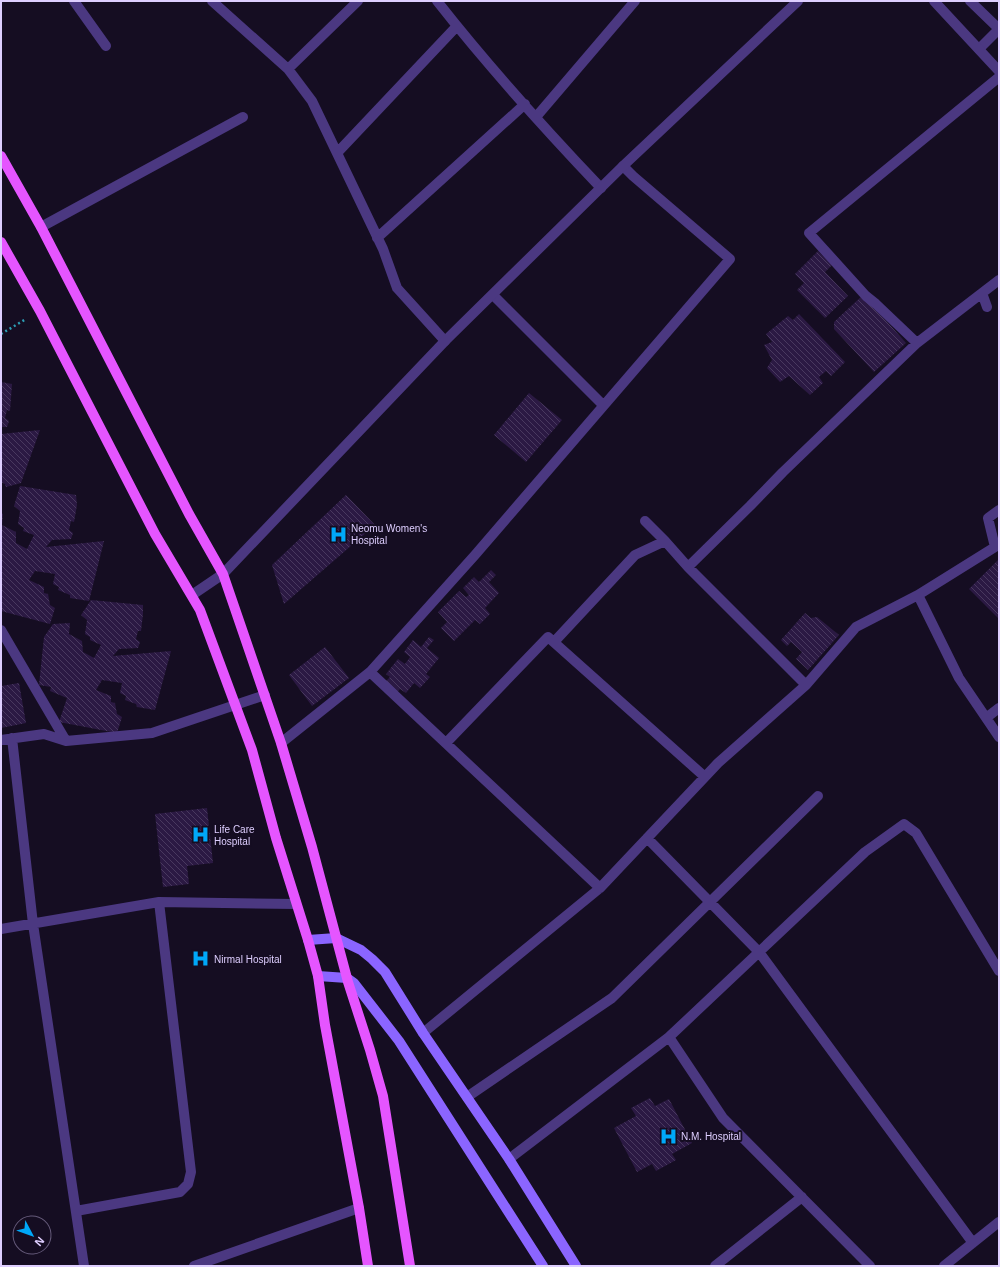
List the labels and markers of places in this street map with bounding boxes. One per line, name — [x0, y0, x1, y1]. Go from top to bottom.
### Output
place label: Neomu Women's Hospital — [351, 523, 427, 546]
hospital icon: Neomu Women's Hospital — [328, 524, 348, 544]
place label: Life Care Hospital — [214, 824, 255, 847]
hospital icon: Life Care Hospital — [191, 825, 211, 845]
hospital icon: Nirmal Hospital — [191, 949, 211, 969]
place label: Nirmal Hospital — [214, 954, 282, 965]
hospital icon: N.M. Hospital — [658, 1126, 678, 1146]
place label: N.M. Hospital — [681, 1131, 741, 1142]

